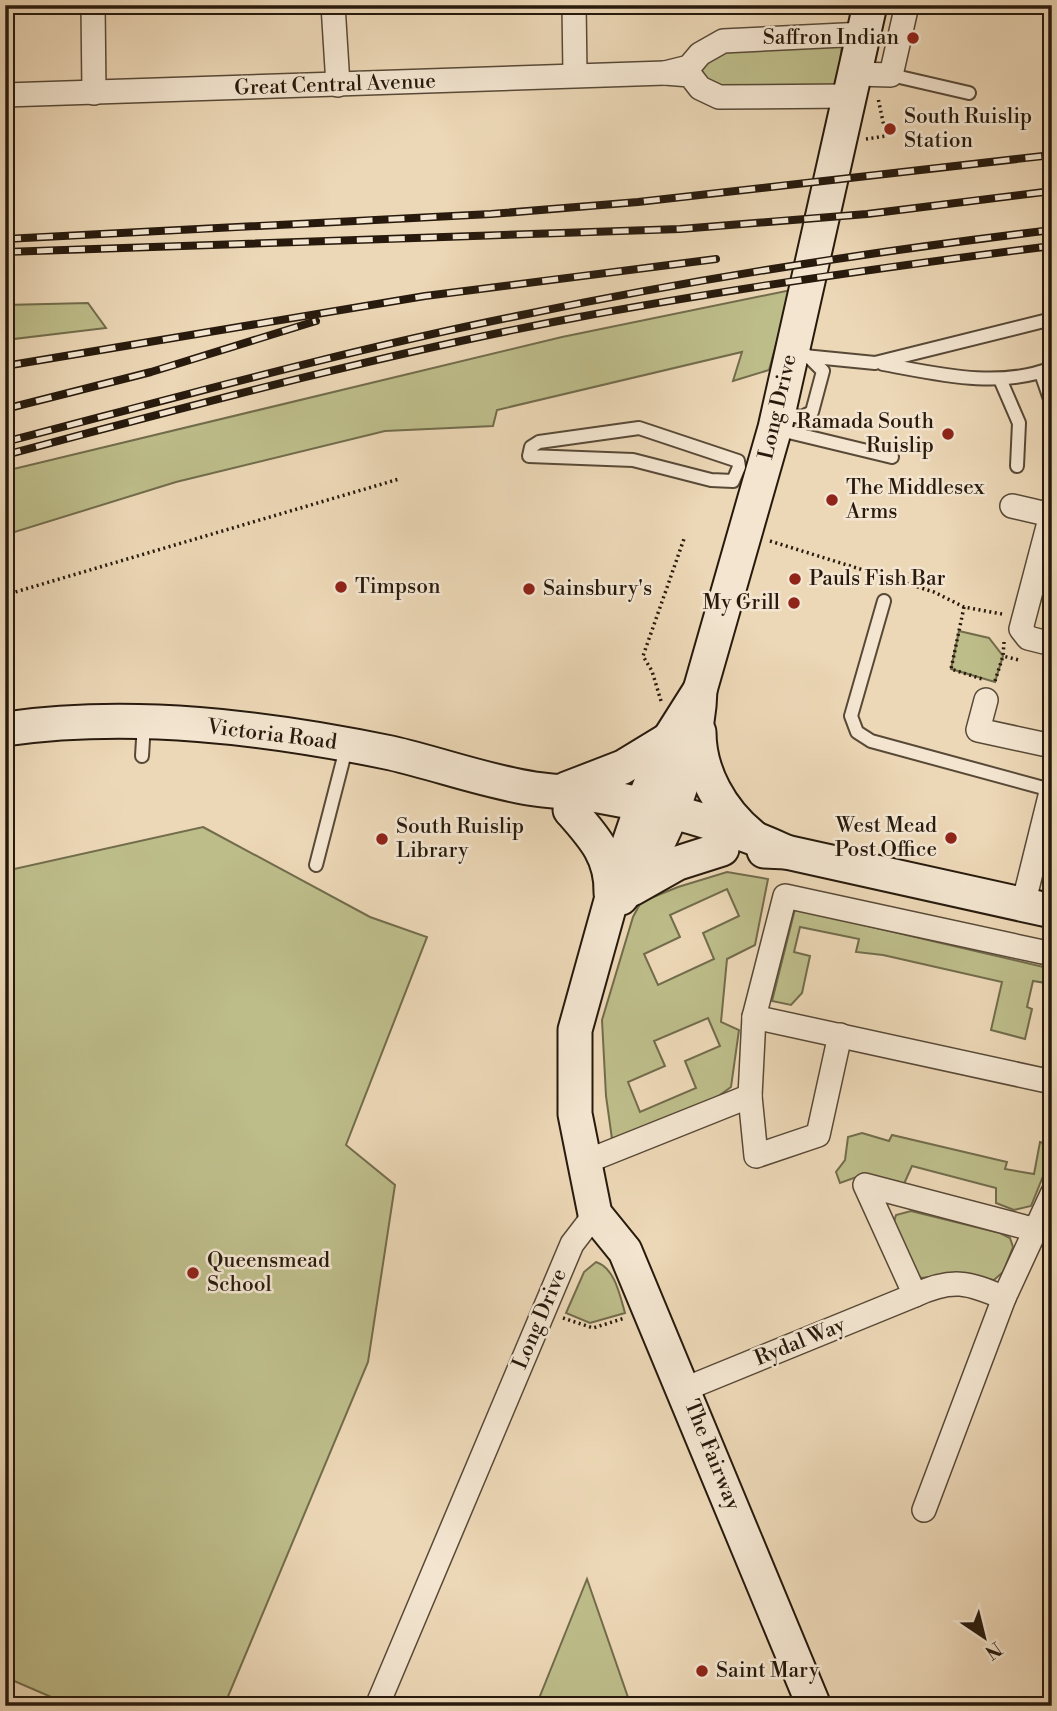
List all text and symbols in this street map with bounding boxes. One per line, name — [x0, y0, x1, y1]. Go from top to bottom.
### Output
place label: Saffron Indian — [763, 25, 899, 51]
marker: Saffron Indian — [905, 30, 921, 46]
street label: Great Central Avenue — [234, 68, 436, 102]
place label: South Ruislip Station — [904, 104, 1032, 154]
marker: South Ruislip Station — [882, 121, 898, 137]
street label: Long Drive — [753, 352, 803, 462]
place label: Ramada South Ruislip — [796, 409, 934, 459]
marker: Ramada South Ruislip — [940, 426, 956, 442]
place label: The Middlesex Arms — [845, 475, 985, 525]
marker: The Middlesex Arms — [824, 492, 840, 508]
place label: Pauls Fish Bar — [809, 566, 946, 592]
marker: Pauls Fish Bar — [787, 571, 803, 587]
place label: Timpson — [355, 574, 441, 600]
place label: Sainsbury's — [543, 576, 652, 602]
marker: Timpson — [333, 579, 349, 595]
marker: Sainsbury's — [521, 581, 537, 597]
place label: My Grill — [703, 590, 780, 616]
marker: My Grill — [786, 595, 802, 611]
street label: Victoria Road — [205, 714, 338, 756]
place label: West Mead Post Office — [835, 813, 937, 863]
place label: South Ruislip Library — [396, 814, 524, 864]
marker: West Mead Post Office — [943, 830, 959, 846]
marker: South Ruislip Library — [374, 831, 390, 847]
place label: Queensmead School — [207, 1248, 330, 1298]
marker: Queensmead School — [185, 1265, 201, 1281]
street label: Long Drive — [507, 1265, 573, 1373]
street label: Rydal Way — [751, 1312, 850, 1372]
street label: The Fairway — [678, 1396, 746, 1515]
north arrow — [948, 1602, 1018, 1672]
text: N — [980, 1636, 1006, 1664]
place label: Saint Mary — [716, 1658, 820, 1684]
marker: Saint Mary — [694, 1663, 710, 1679]

